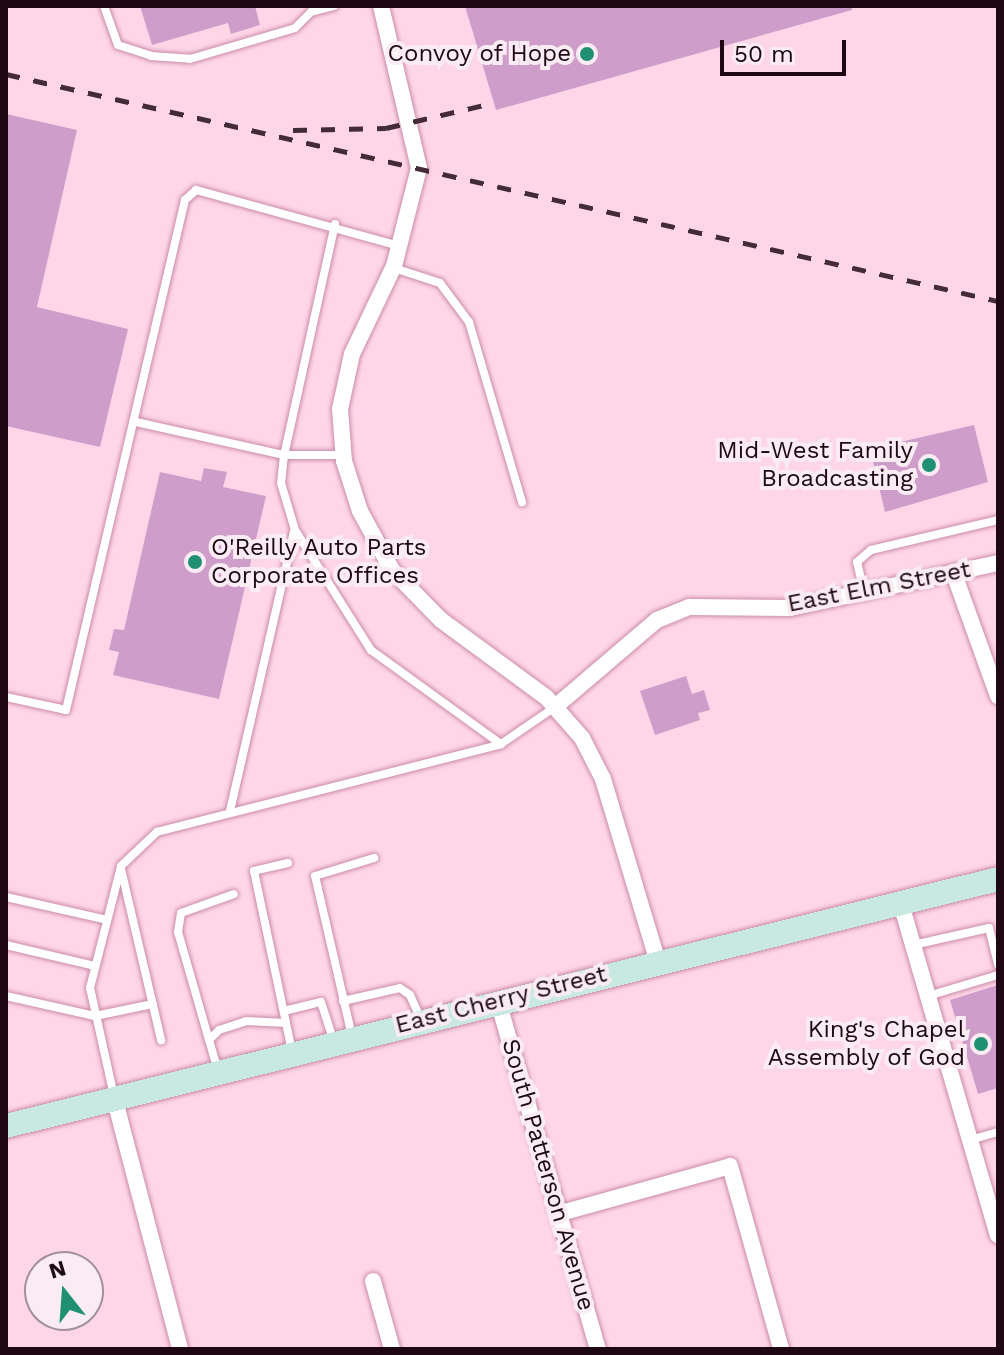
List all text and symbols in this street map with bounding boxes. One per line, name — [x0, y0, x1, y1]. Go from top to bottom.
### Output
scale bar — [724, 24, 850, 74]
place label: Convoy of Hope — [386, 40, 571, 68]
text: 50 m — [734, 40, 794, 68]
marker: Convoy of Hope — [578, 45, 596, 63]
place label: Mid-West Family Broadcasting — [717, 437, 913, 493]
marker: Mid-West Family Broadcasting — [920, 456, 938, 474]
place label: O'Reilly Auto Parts Corporate Offices — [211, 534, 428, 590]
marker: O'Reilly Auto Parts Corporate Offices — [186, 553, 204, 571]
street label: East Elm Street — [785, 555, 973, 619]
street label: East Cherry Street — [392, 960, 610, 1040]
place label: King's Chapel Assembly of God — [766, 1016, 965, 1072]
street label: South Patterson Avenue — [495, 1035, 601, 1315]
marker: King's Chapel Assembly of God — [972, 1035, 990, 1053]
north arrow — [24, 1251, 104, 1331]
text: N — [46, 1255, 69, 1284]

